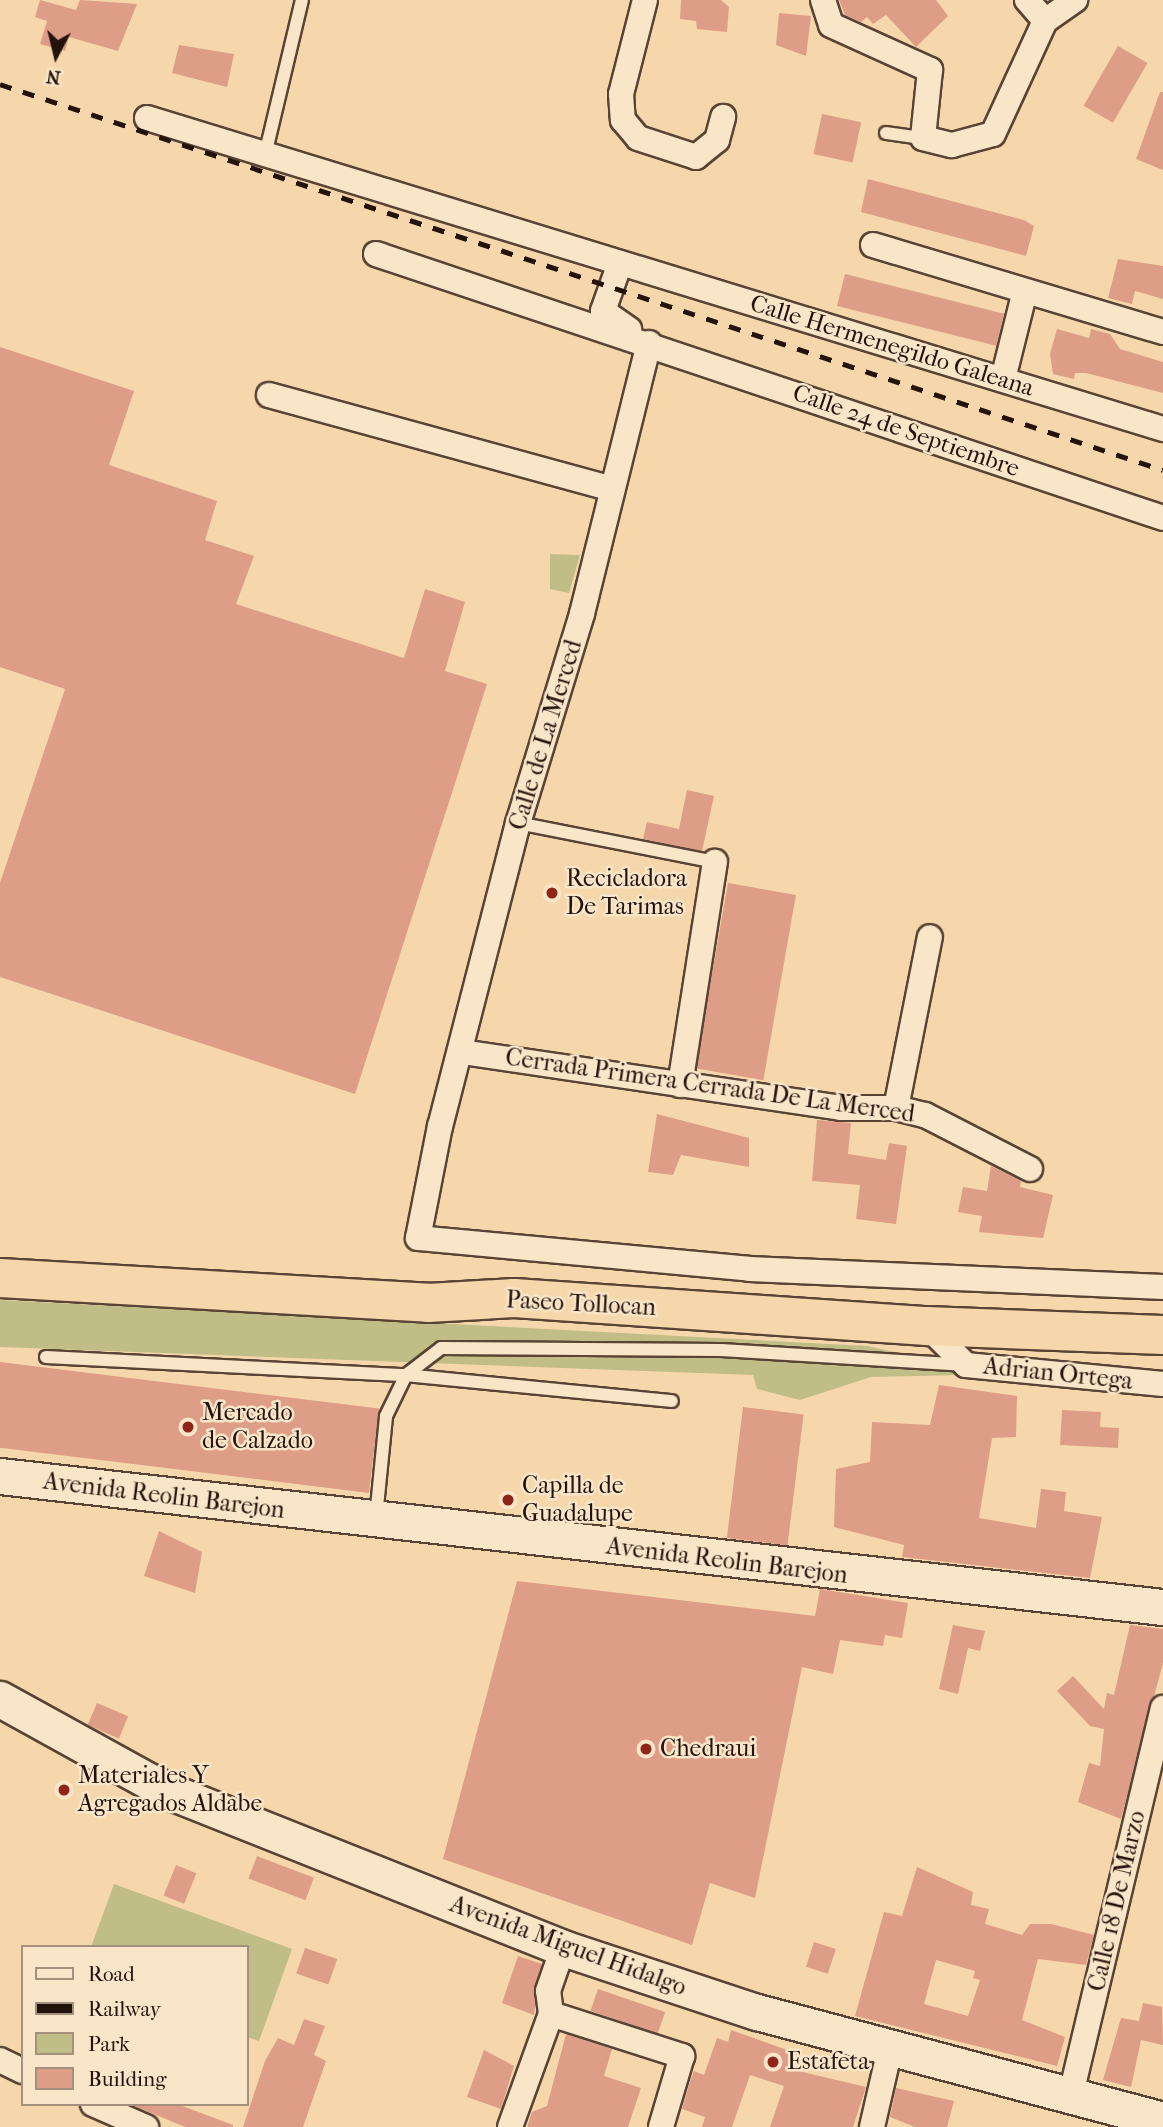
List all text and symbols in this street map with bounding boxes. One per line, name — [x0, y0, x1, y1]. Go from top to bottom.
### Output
north arrow — [21, 21, 91, 91]
text: N — [45, 65, 62, 89]
street label: Calle Hermenegildo Galeana — [747, 289, 1037, 403]
street label: Calle 24 de Septiembre — [789, 379, 1023, 483]
street label: Calle de La Merced — [503, 636, 589, 834]
place label: Recicladora De Tarimas — [566, 865, 687, 921]
marker: Recicladora De Tarimas — [544, 885, 560, 901]
street label: Cerrada Primera Cerrada De La Merced — [504, 1043, 916, 1129]
street label: Paseo Tollocan — [505, 1286, 657, 1322]
street label: Adrian Ortega — [982, 1352, 1134, 1396]
place label: Mercado de Calzado — [202, 1399, 313, 1455]
marker: Mercado de Calzado — [180, 1419, 196, 1435]
street label: Avenida Reolin Barejon — [42, 1467, 286, 1525]
place label: Capilla de Guadalupe — [522, 1472, 633, 1528]
marker: Capilla de Guadalupe — [500, 1492, 516, 1508]
street label: Avenida Reolin Barejon — [605, 1532, 849, 1590]
place label: Chedraui — [660, 1735, 756, 1763]
marker: Chedraui — [638, 1741, 654, 1757]
place label: Materiales Y Agregados Aldabe — [78, 1762, 262, 1818]
marker: Materiales Y Agregados Aldabe — [56, 1782, 72, 1798]
street label: Calle 18 De Marzo — [1082, 1808, 1152, 1994]
street label: Avenida Miguel Hidalgo — [446, 1890, 690, 2002]
legend — [21, 1945, 248, 2106]
text: Road — [88, 1962, 135, 1986]
text: Railway — [88, 1997, 161, 2021]
text: Park — [88, 2032, 130, 2056]
place label: Estafeta — [787, 2048, 869, 2076]
marker: Estafeta — [765, 2054, 781, 2070]
text: Building — [88, 2067, 166, 2091]

